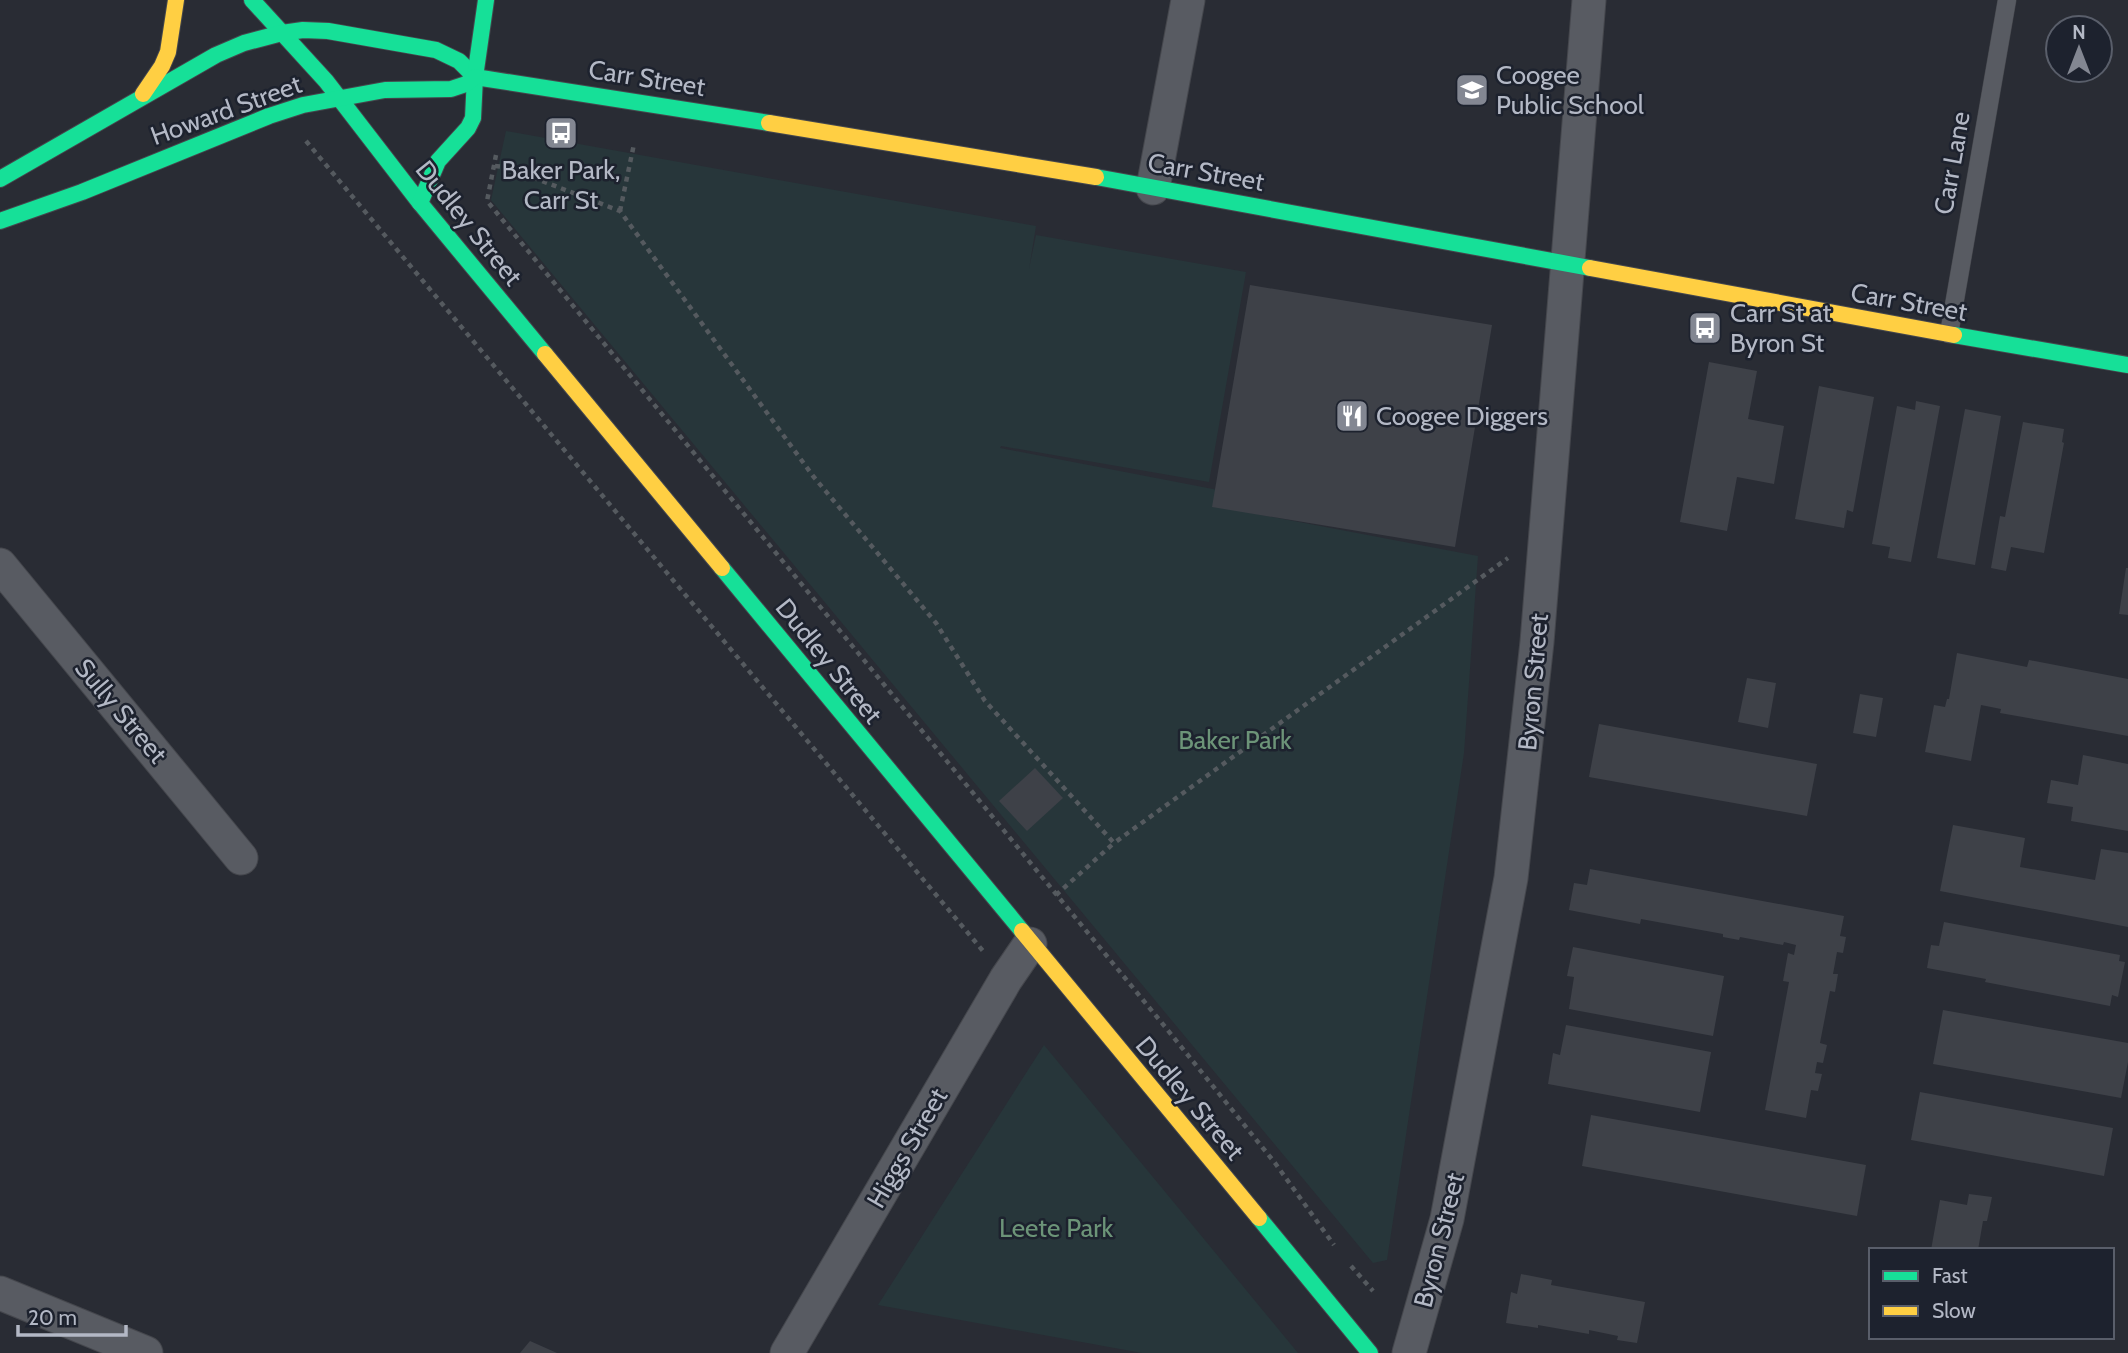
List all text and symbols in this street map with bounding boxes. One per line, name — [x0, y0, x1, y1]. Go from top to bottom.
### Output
north arrow — [2044, 14, 2114, 84]
text: N — [2072, 21, 2086, 44]
street label: Carr Street — [586, 53, 708, 103]
place label: Coogee Public School — [1496, 59, 1644, 121]
street label: Howard Street — [146, 68, 306, 152]
school or university icon: Coogee Public School — [1453, 71, 1491, 109]
street label: Carr Lane — [1927, 109, 1977, 217]
bus stop icon: Baker Park, Carr St — [542, 114, 580, 152]
street label: Carr Street — [1145, 146, 1267, 198]
street label: Dudley Street — [409, 154, 529, 292]
place label: Baker Park, Carr St — [502, 154, 620, 216]
street label: Carr Street — [1848, 276, 1970, 328]
place label: Carr St at Byron St — [1730, 297, 1831, 359]
bus stop icon: Carr St at Byron St — [1686, 309, 1724, 347]
restaurant icon: Coogee Diggers — [1333, 397, 1371, 435]
place label: Coogee Diggers — [1376, 400, 1548, 432]
street label: Dudley Street — [769, 592, 889, 730]
street label: Byron Street — [1511, 612, 1555, 752]
street label: Sully Street — [68, 652, 174, 770]
park label: Baker Park — [1178, 724, 1292, 756]
street label: Dudley Street — [1129, 1030, 1251, 1167]
street label: Higgs Street — [860, 1082, 954, 1214]
street label: Byron Street — [1407, 1169, 1471, 1311]
park label: Leete Park — [999, 1212, 1113, 1244]
legend — [1869, 1248, 2114, 1339]
text: Fast — [1932, 1263, 1968, 1288]
scale bar — [18, 1294, 126, 1338]
text: Slow — [1932, 1298, 1976, 1323]
text: 20 m — [28, 1305, 77, 1330]

